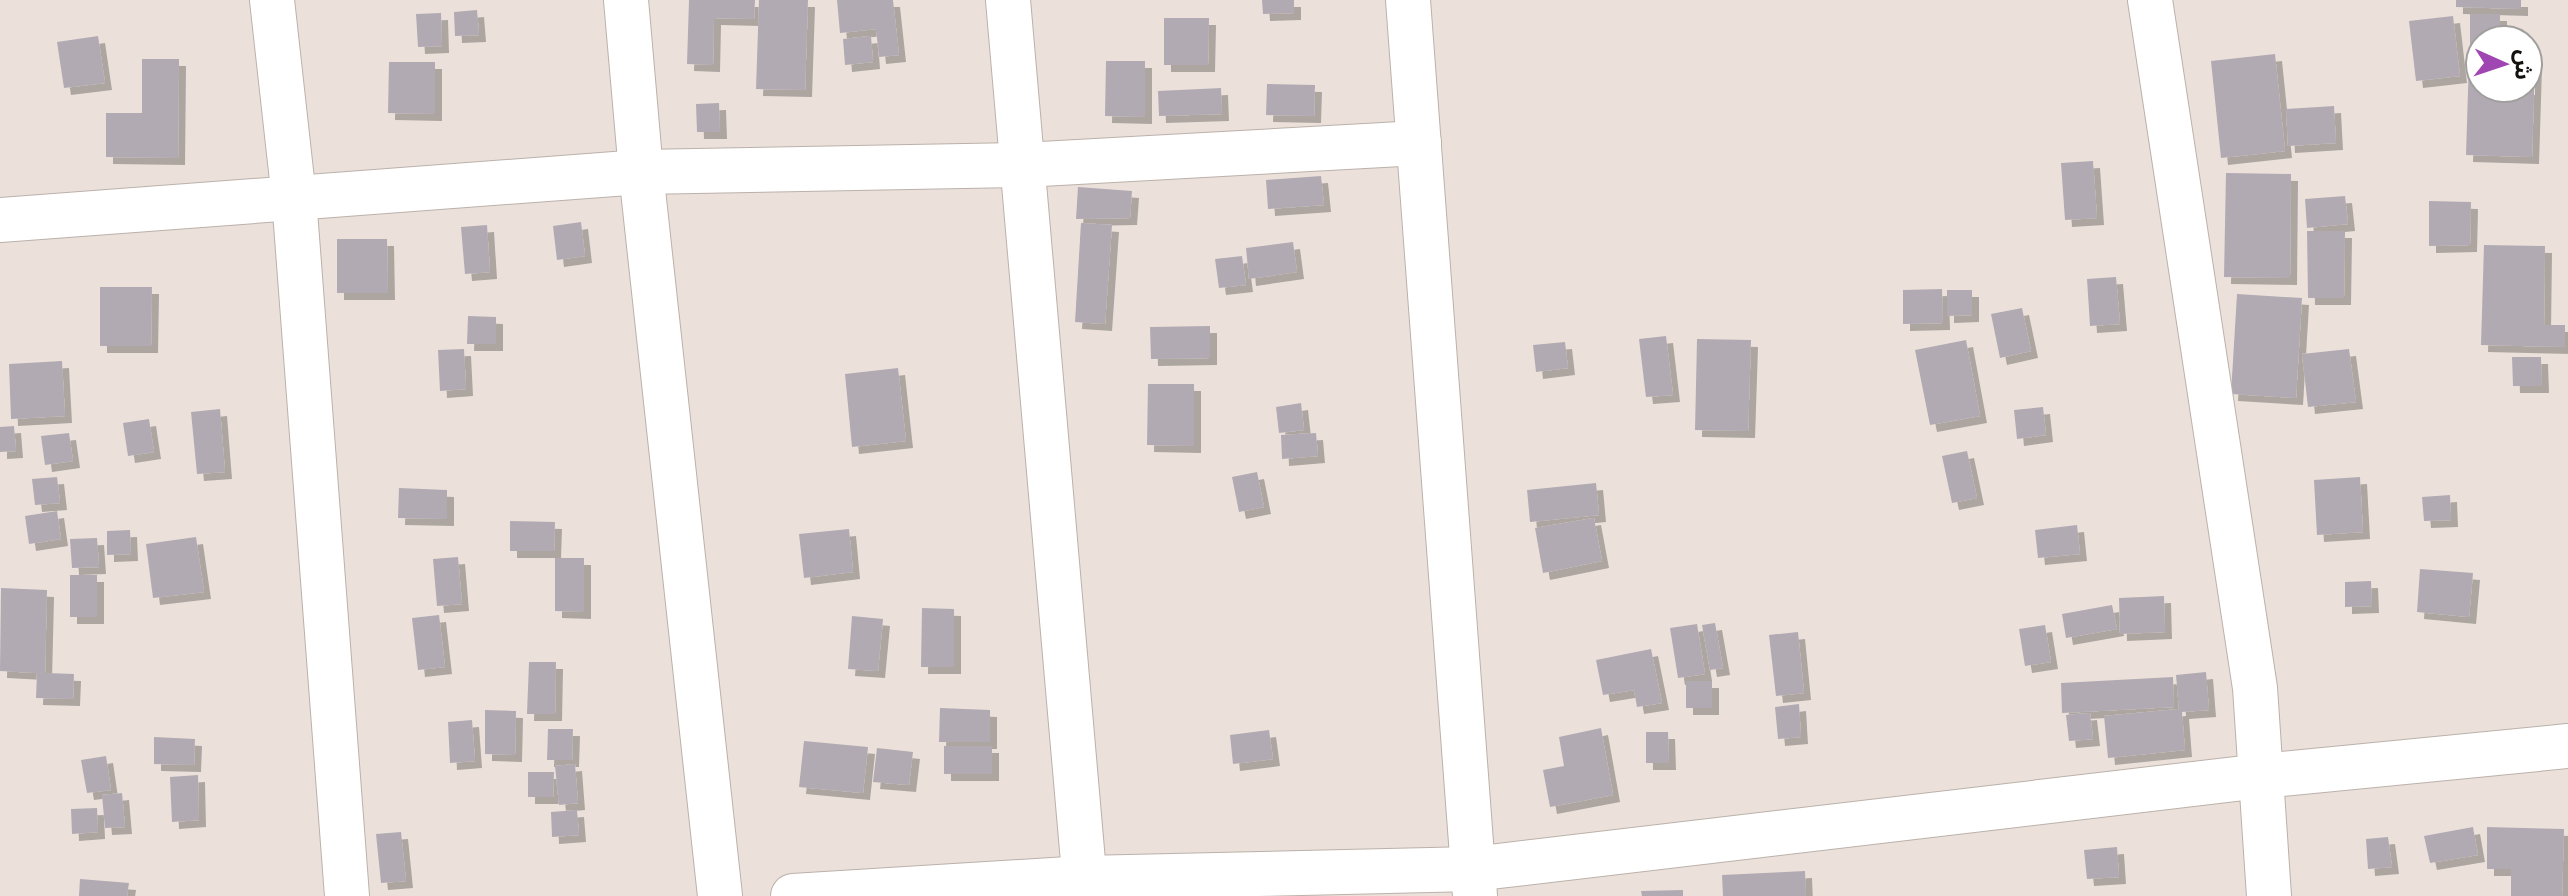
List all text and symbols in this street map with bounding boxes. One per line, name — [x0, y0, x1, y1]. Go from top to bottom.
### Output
north arrow — [2464, 24, 2544, 104]
text: ش — [2509, 49, 2539, 81]

